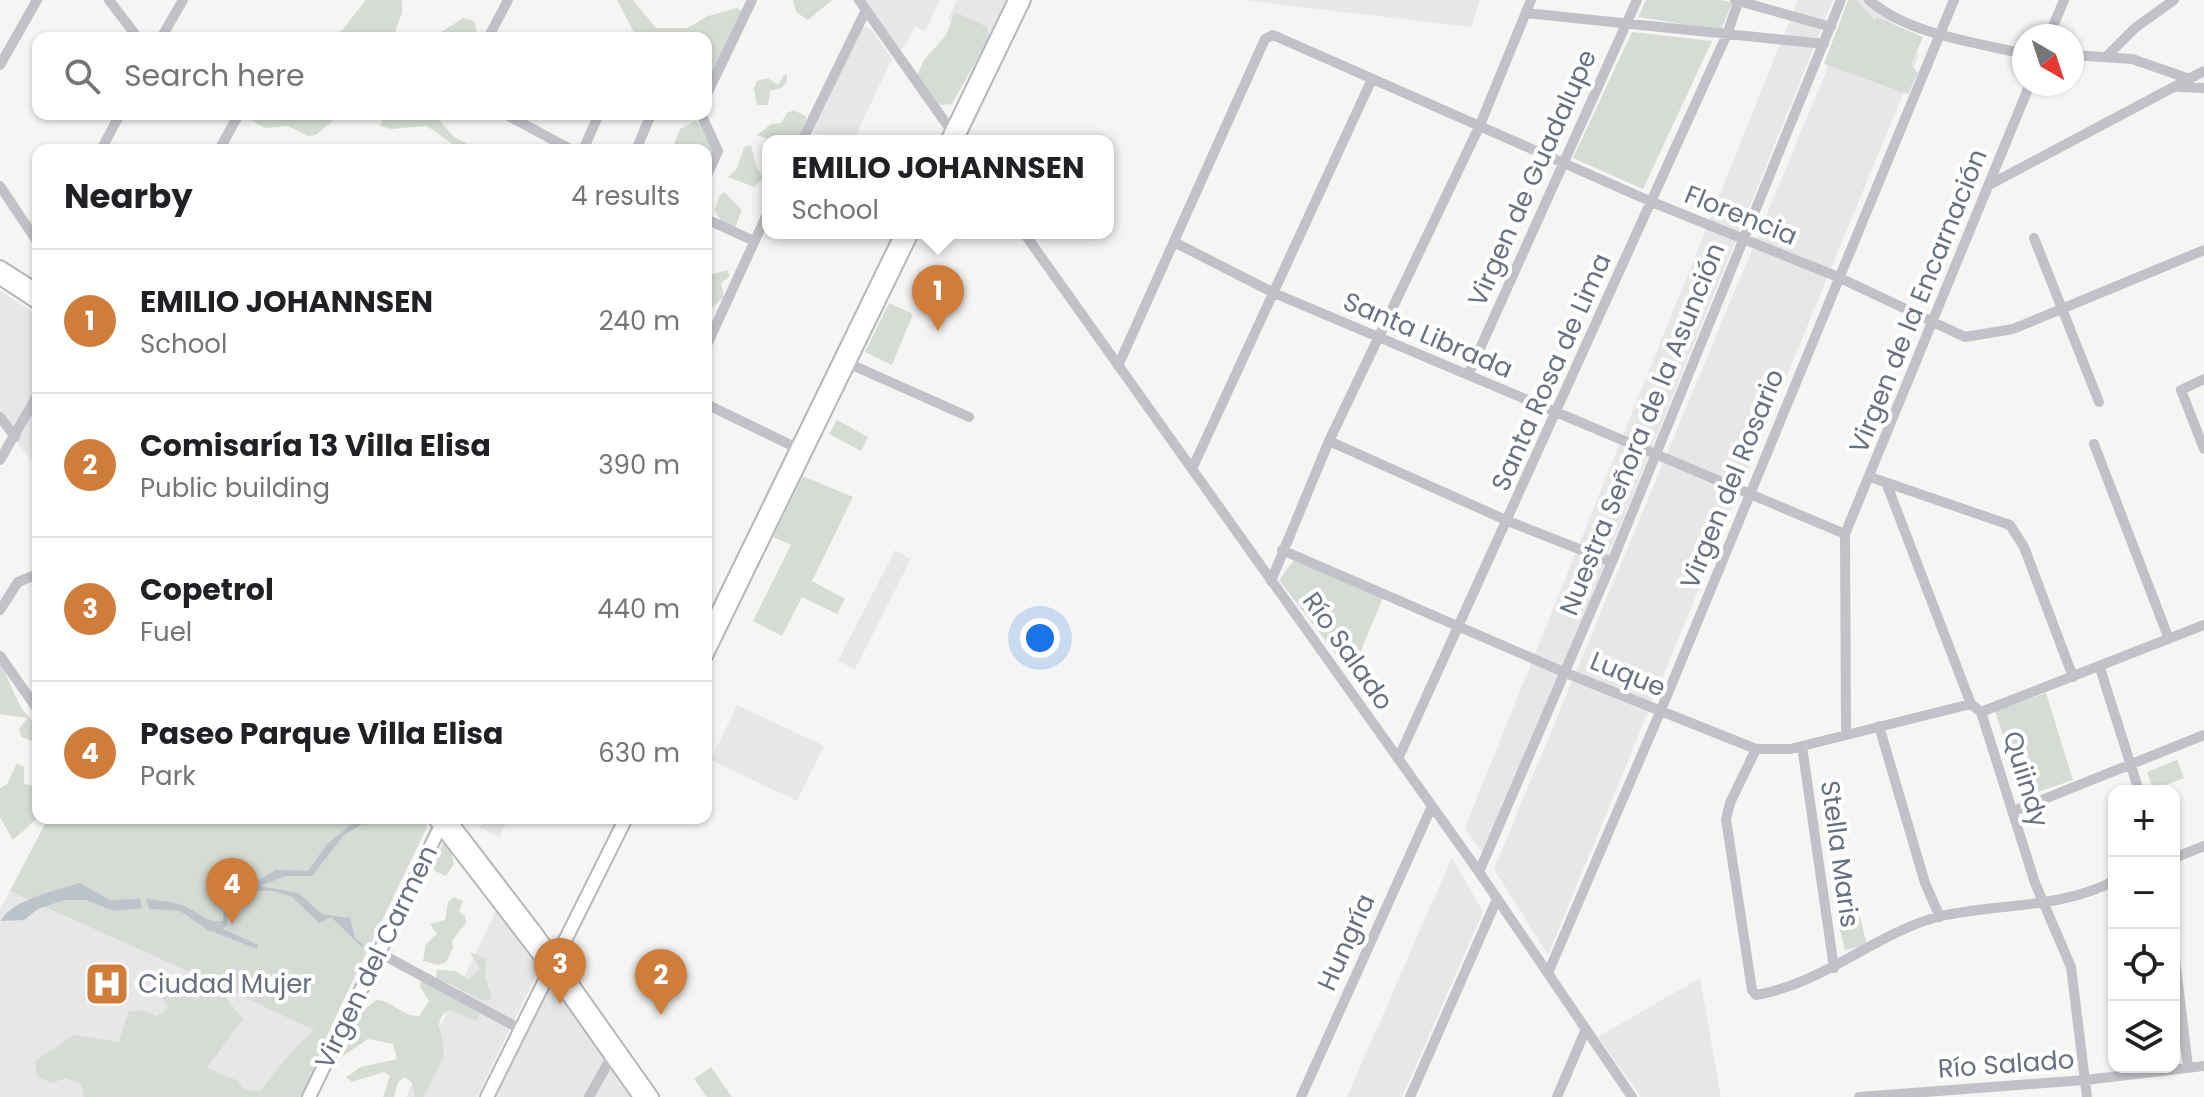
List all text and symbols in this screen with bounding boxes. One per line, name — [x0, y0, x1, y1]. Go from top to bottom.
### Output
north arrow — [2012, 24, 2084, 96]
search box — [32, 32, 712, 120]
street label: Virgen de Guadalupe — [1459, 44, 1605, 312]
icon: search — [60, 54, 104, 98]
text: Search here — [124, 54, 305, 97]
popup — [762, 135, 1114, 239]
street label: Virgen de la Encarnación — [1840, 143, 1996, 459]
text: EMILIO JOHANNSEN — [791, 146, 1085, 189]
text: Nearby — [64, 172, 193, 220]
street label: Florencia — [1679, 176, 1803, 254]
text: 4 results — [571, 178, 680, 214]
text: School — [791, 192, 879, 228]
street label: Nuestra Señora de la Asunción — [1551, 237, 1733, 621]
street label: Santa Rosa de Lima — [1482, 247, 1620, 497]
pin: 1 — [912, 265, 964, 331]
text: EMILIO JOHANNSEN — [140, 280, 433, 323]
street label: Santa Librada — [1338, 283, 1518, 387]
text: 1 — [85, 303, 95, 339]
text: 240 m — [599, 303, 680, 339]
text: School — [140, 326, 227, 362]
street label: Virgen del Rosario — [1671, 364, 1793, 594]
text: Comisaría 13 Villa Elisa — [140, 424, 491, 467]
text: 2 — [83, 447, 97, 483]
text: 390 m — [598, 447, 680, 483]
text: Public building — [140, 470, 330, 506]
text: Copetrol — [140, 568, 274, 611]
street label: Río Salado — [1294, 585, 1402, 717]
text: 3 — [82, 591, 98, 627]
text: 440 m — [597, 591, 680, 627]
text: Fuel — [140, 614, 192, 650]
your location — [1020, 618, 1060, 658]
street label: Luque — [1585, 643, 1671, 705]
text: Paseo Parque Villa Elisa — [140, 712, 503, 755]
street label: Quiindy — [1994, 727, 2058, 832]
text: 4 — [81, 735, 99, 771]
text: 630 m — [598, 735, 680, 771]
text: Park — [140, 758, 196, 794]
street label: Stella Maris — [1812, 778, 1868, 930]
map controls — [2108, 785, 2180, 1073]
button: + — [2108, 785, 2180, 857]
street label: Virgen del Carmen — [306, 839, 446, 1075]
button: − — [2108, 857, 2180, 929]
pin: 4 — [206, 858, 258, 924]
street label: Hungría — [1309, 888, 1383, 996]
button: locate — [2108, 929, 2180, 1001]
pin: 3 — [534, 938, 586, 1004]
pin: 2 — [635, 949, 687, 1015]
hospital icon: Ciudad Mujer — [83, 960, 131, 1008]
place label: Ciudad Mujer — [138, 966, 312, 1002]
button: layers — [2108, 1001, 2180, 1073]
street label: Río Salado — [1937, 1041, 2075, 1087]

